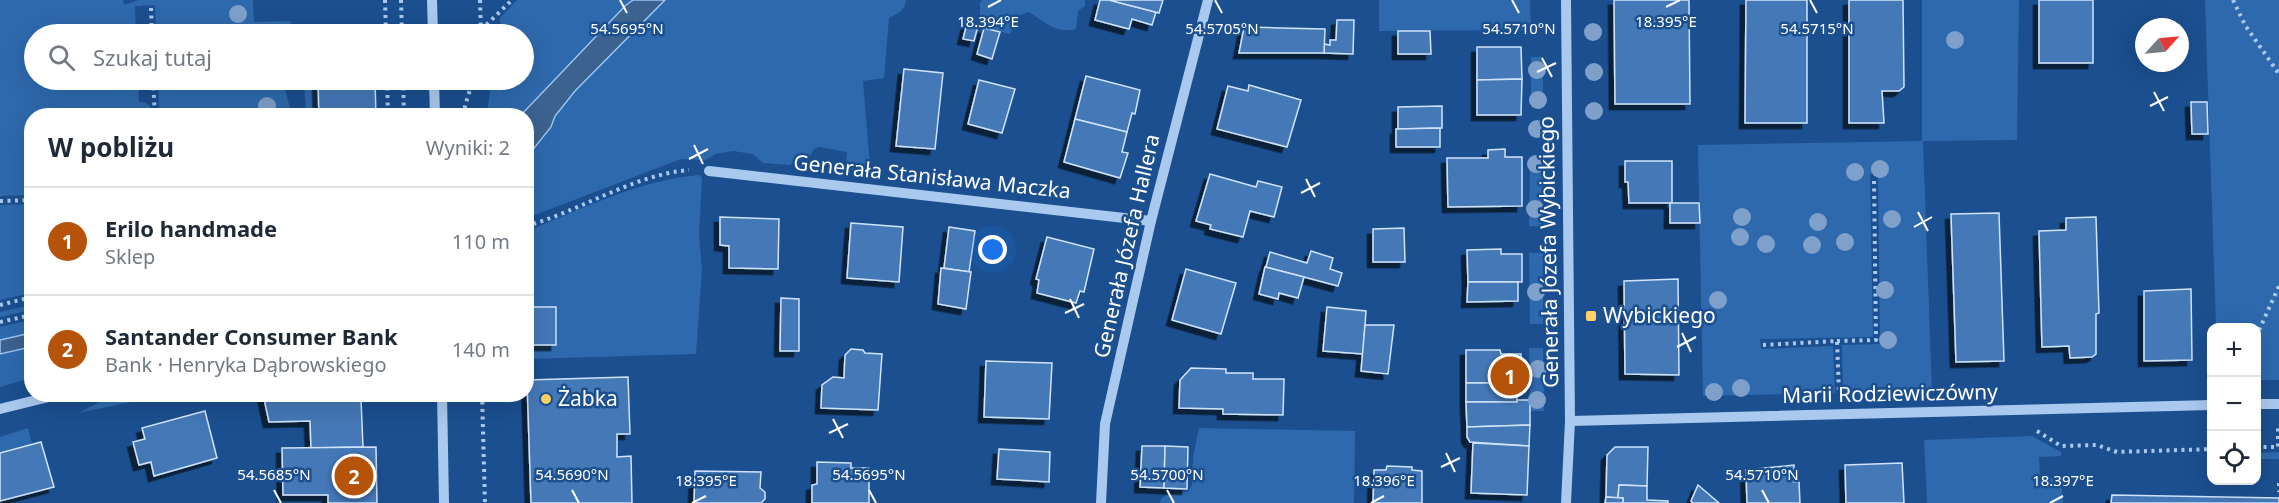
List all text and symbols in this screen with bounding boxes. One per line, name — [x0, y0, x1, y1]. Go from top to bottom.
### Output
text: 18.394°E — [957, 11, 1019, 31]
text: 18.395°E — [1635, 11, 1697, 31]
text: 54.5695°N — [590, 18, 664, 38]
text: 54.5705°N — [1185, 18, 1259, 38]
text: 54.5710°N — [1482, 18, 1556, 38]
text: 54.5715°N — [1780, 18, 1854, 38]
north arrow — [2135, 18, 2189, 72]
search box — [24, 24, 534, 90]
icon: search — [45, 41, 78, 74]
text: Szukaj tutaj — [93, 42, 212, 72]
street label: Generała Józefa Wybickiego — [1532, 116, 1564, 388]
text: W pobliżu — [48, 129, 174, 165]
street label: Generała Józefa Hallera — [1087, 131, 1165, 361]
text: Wyniki: 2 — [426, 134, 510, 161]
street label: Generała Stanisława Maczka — [792, 148, 1072, 204]
text: Erilo handmade — [105, 213, 277, 243]
text: 1 — [62, 228, 73, 255]
text: 110 m — [452, 228, 510, 255]
your location — [978, 235, 1007, 264]
text: Sklep — [105, 243, 155, 270]
place label: Wybickiego — [1603, 301, 1716, 329]
marker: Wybickiego — [1584, 309, 1598, 323]
text: Santander Consumer Bank — [105, 321, 398, 351]
map controls — [2207, 323, 2261, 485]
button: + — [2207, 323, 2261, 377]
text: 2 — [62, 336, 73, 363]
text: 140 m — [452, 336, 510, 363]
text: Bank · Henryka Dąbrowskiego — [105, 351, 387, 378]
pin: 1 — [1490, 354, 1530, 398]
street label: Marii Rodziewiczówny — [1782, 377, 1998, 409]
button: − — [2207, 377, 2261, 431]
place label: Żabka — [558, 384, 618, 412]
marker: Żabka — [539, 392, 553, 406]
button: locate — [2207, 431, 2261, 485]
pin: 2 — [334, 454, 374, 498]
text: 54.5685°N — [237, 464, 311, 484]
text: 54.5690°N — [535, 464, 609, 484]
text: 54.5695°N — [832, 464, 906, 484]
text: 54.5700°N — [1130, 464, 1204, 484]
text: 54.5710°N — [1725, 464, 1799, 484]
text: 18.395°E — [675, 470, 737, 490]
text: 18.396°E — [1353, 470, 1415, 490]
text: 18.397°E — [2032, 470, 2094, 490]

